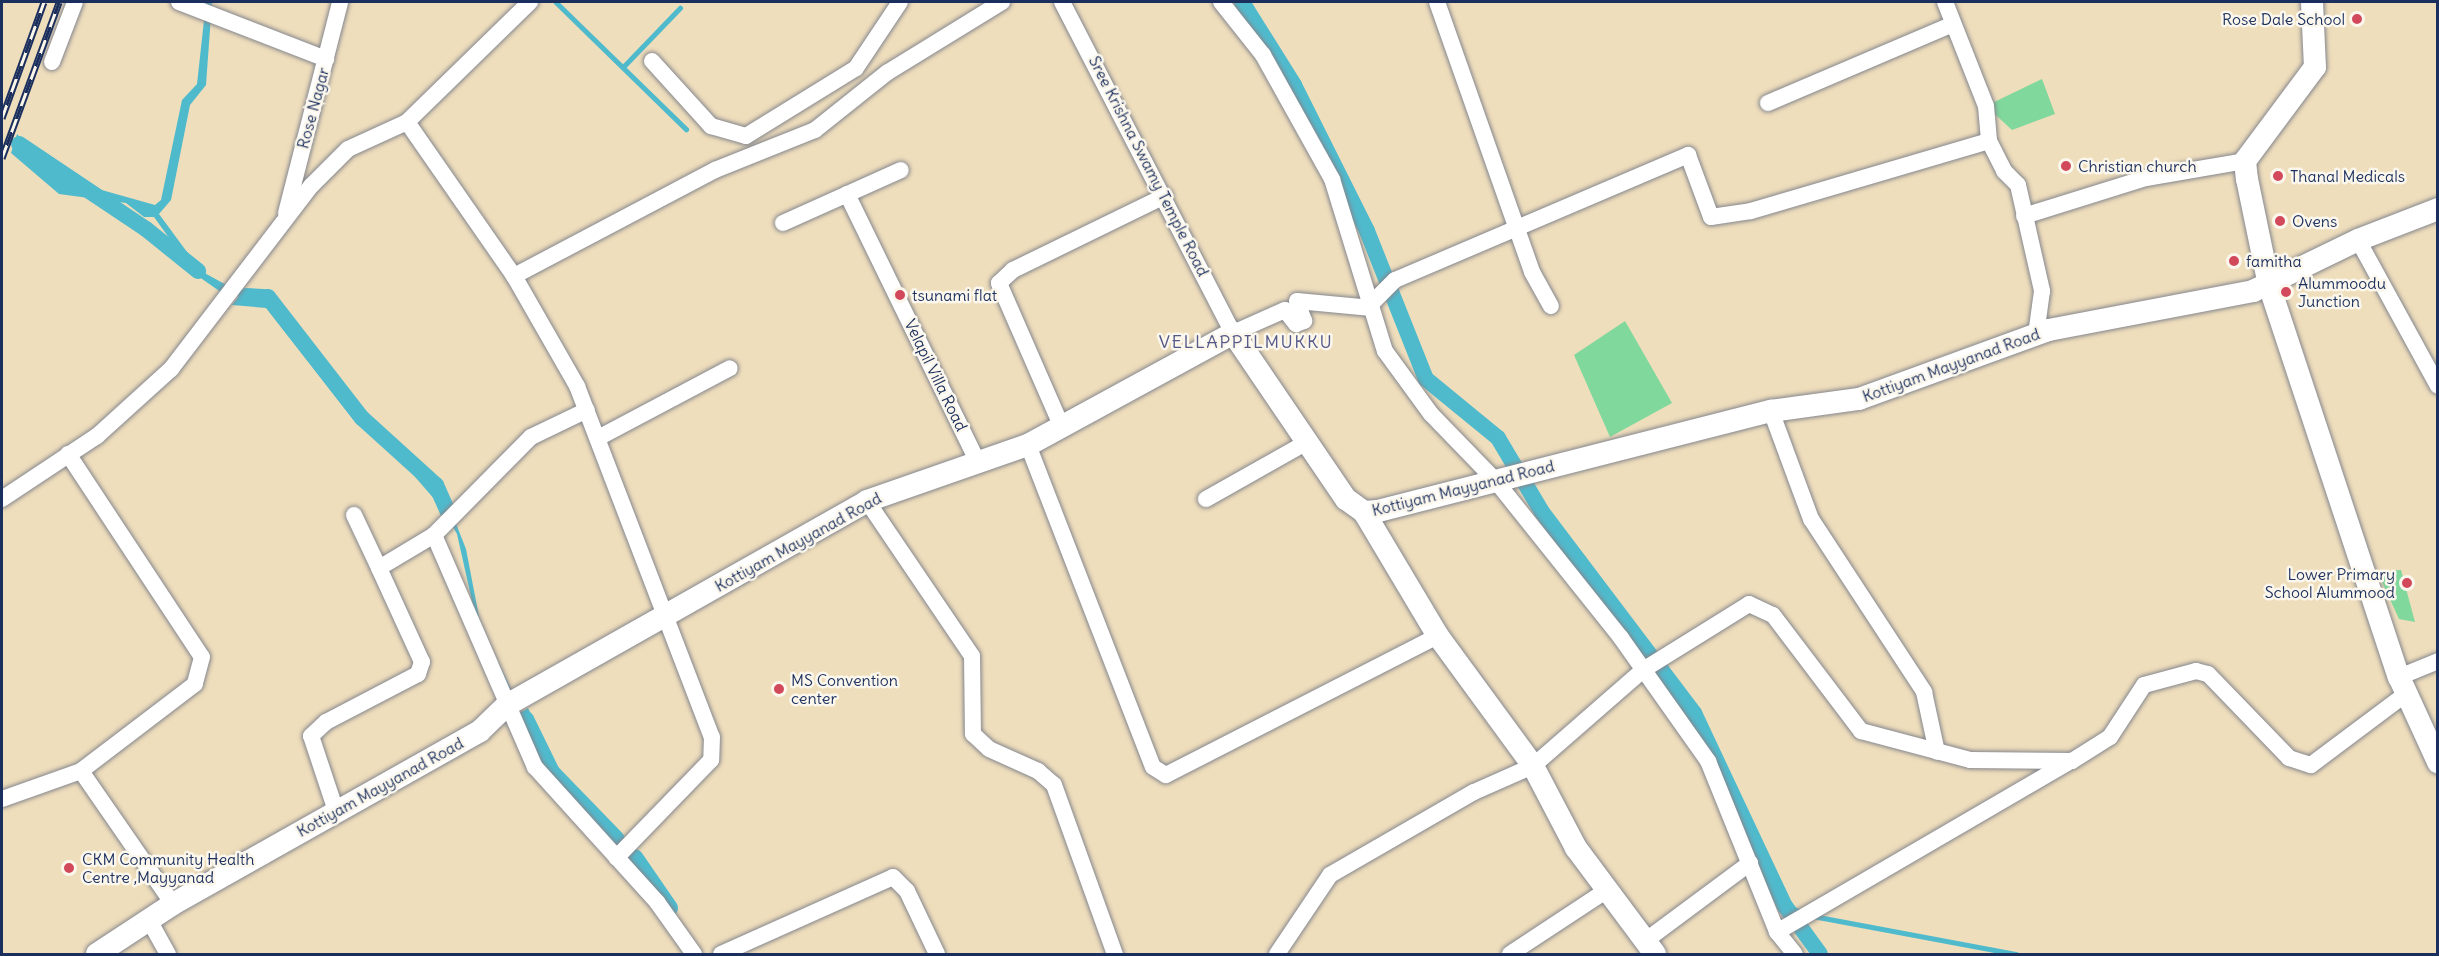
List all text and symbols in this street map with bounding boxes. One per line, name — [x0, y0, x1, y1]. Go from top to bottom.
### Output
place label: Rose Dale School — [2222, 9, 2345, 29]
marker: Rose Dale School — [2350, 12, 2364, 26]
street label: Sree Krishna Swamy Temple Road — [1085, 53, 1213, 279]
street label: Rose Nagar — [293, 65, 333, 151]
place label: Christian church — [2078, 156, 2197, 176]
marker: Christian church — [2059, 159, 2073, 173]
place label: Thanal Medicals — [2290, 166, 2405, 186]
marker: Thanal Medicals — [2271, 169, 2285, 183]
place label: Ovens — [2292, 211, 2337, 231]
marker: Ovens — [2273, 214, 2287, 228]
place label: famitha — [2246, 251, 2302, 271]
marker: famitha — [2227, 254, 2241, 268]
place label: Alummoodu Junction — [2298, 273, 2386, 311]
place label: tsunami flat — [912, 285, 997, 305]
marker: Alummoodu Junction — [2279, 285, 2293, 299]
marker: tsunami flat — [893, 288, 907, 302]
street label: Velapil Villa Road — [901, 316, 971, 434]
street label: Kottiyam Mayyanad Road — [1860, 324, 2042, 406]
district label: VELLAPPILMUKKU — [1159, 331, 1333, 353]
street label: Kottiyam Mayyanad Road — [1370, 456, 1556, 520]
street label: Kottiyam Mayyanad Road — [711, 488, 885, 596]
place label: Lower Primary School Alummood — [2265, 564, 2395, 602]
marker: Lower Primary School Alummood — [2400, 576, 2414, 590]
place label: MS Convention center — [791, 670, 898, 708]
marker: MS Convention center — [772, 682, 786, 696]
street label: Kottiyam Mayyanad Road — [293, 733, 467, 841]
place label: CKM Community Health Centre ,Mayyanad — [82, 849, 254, 887]
marker: CKM Community Health Centre ,Mayyanad — [60, 859, 78, 877]

